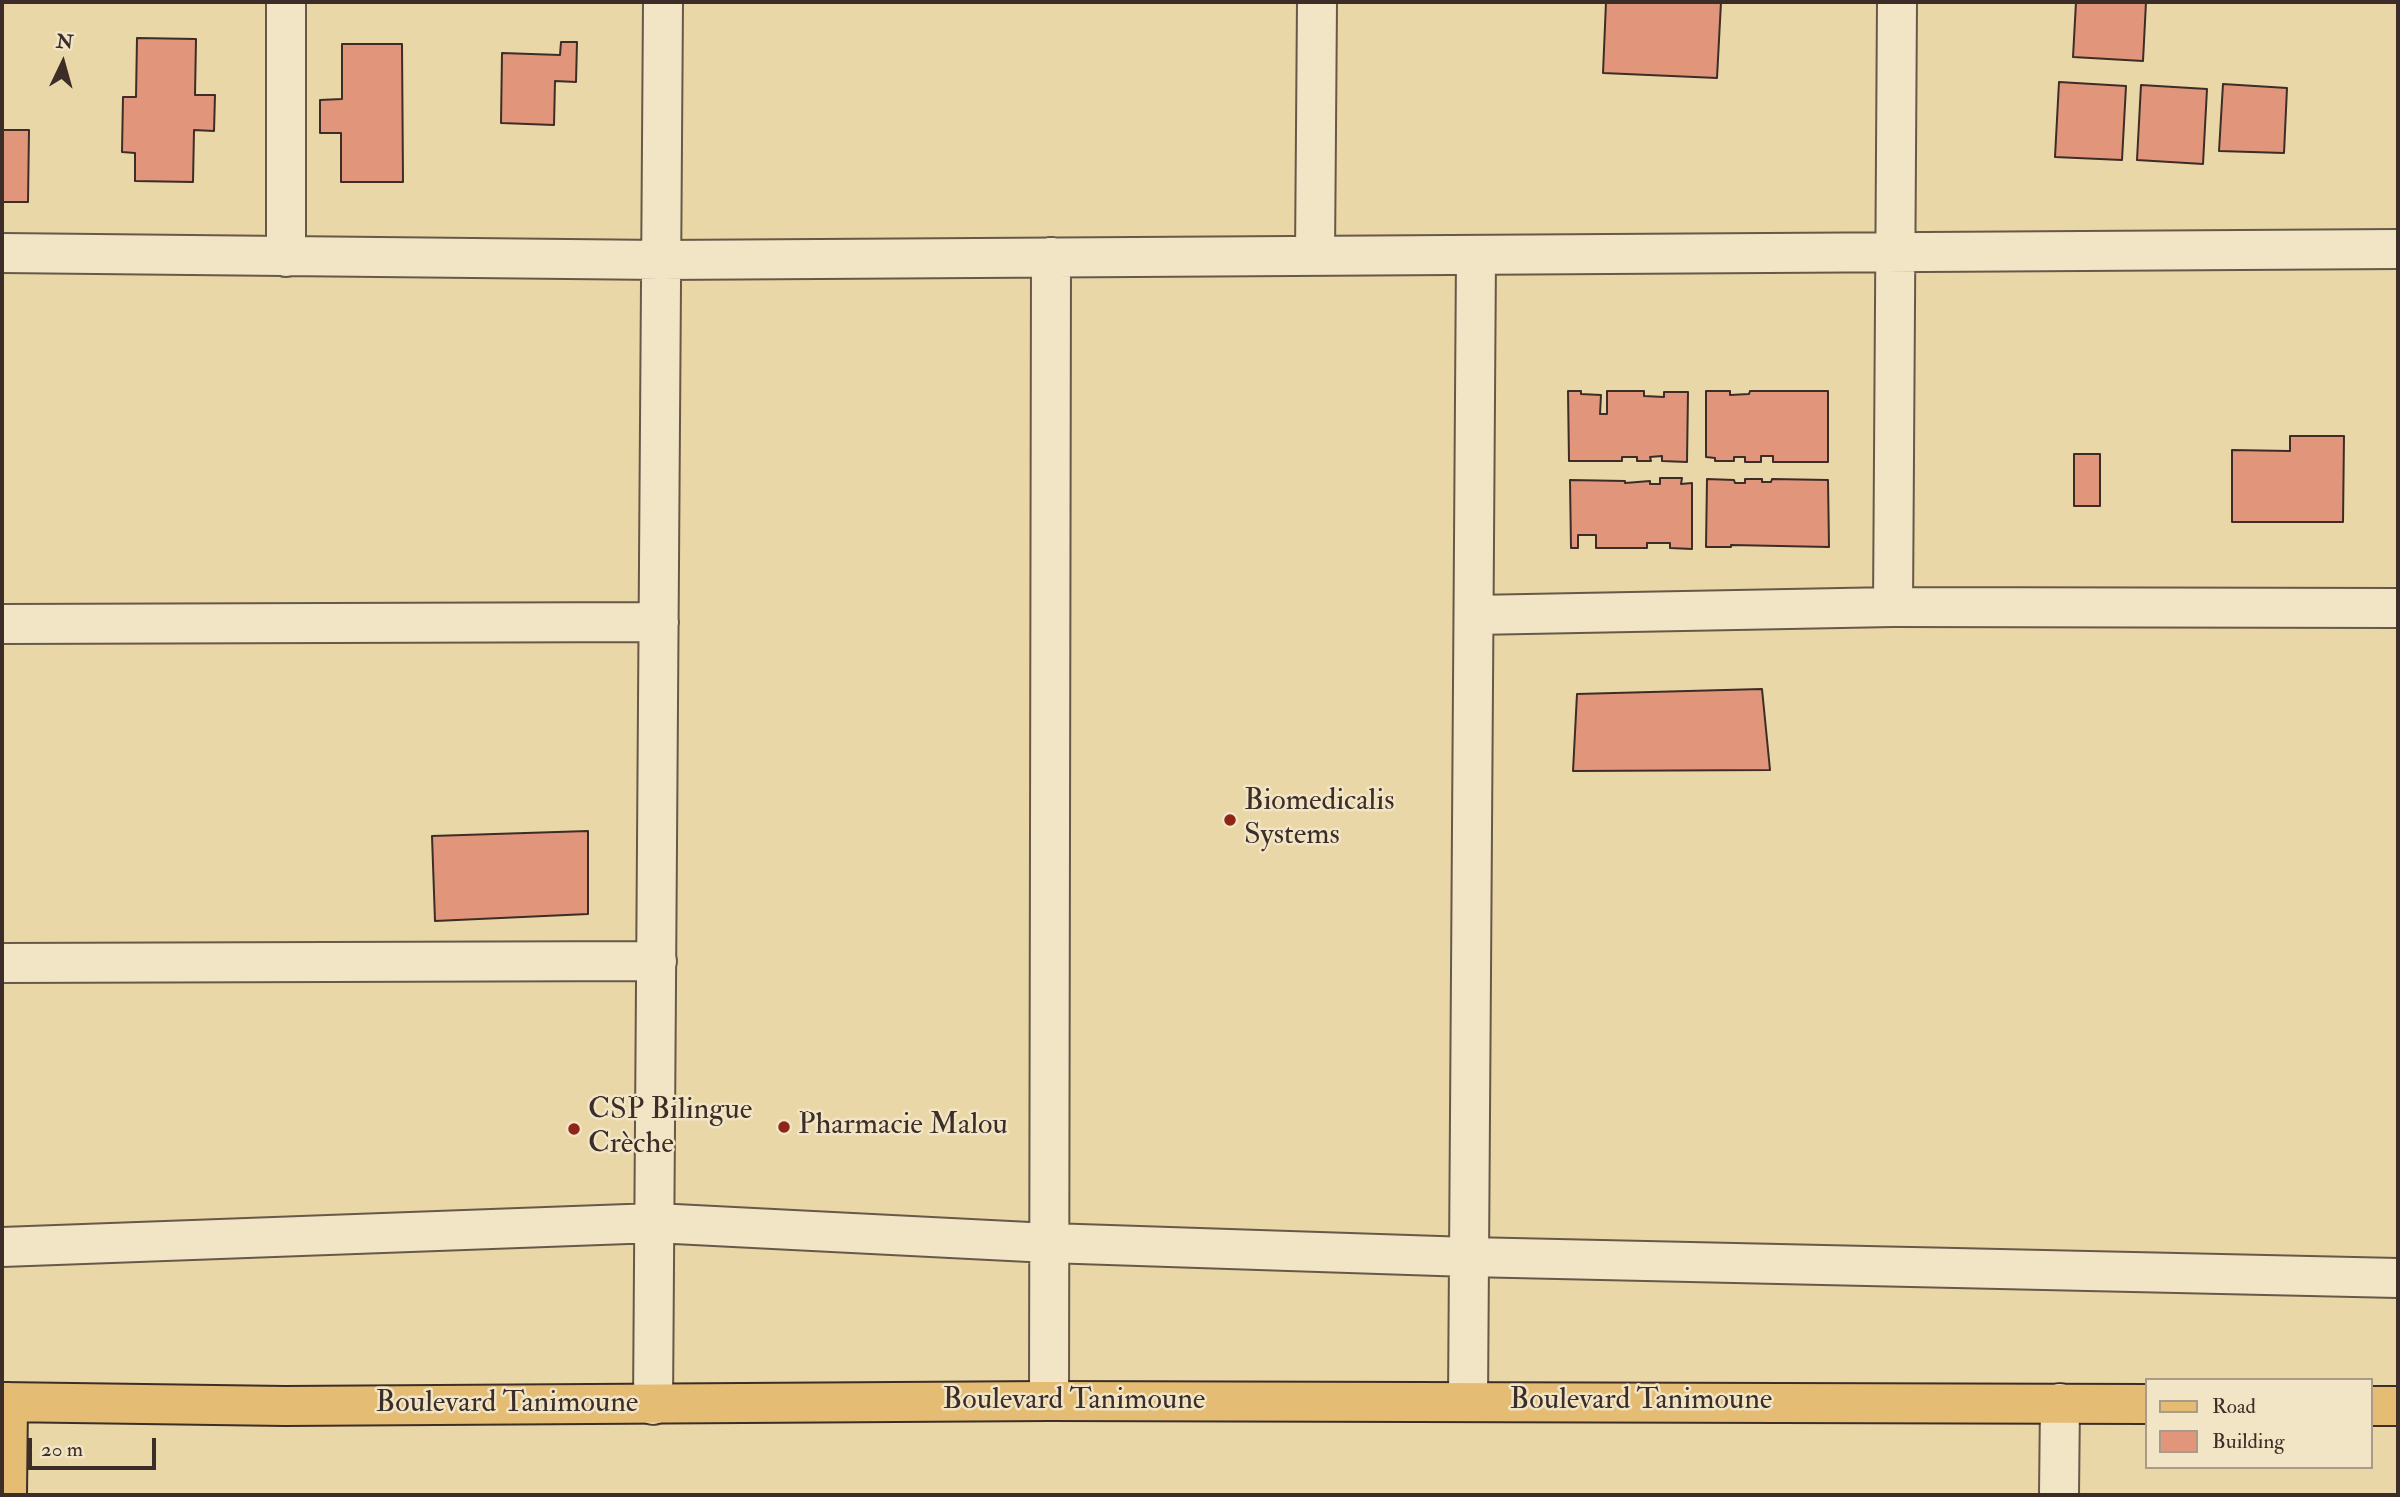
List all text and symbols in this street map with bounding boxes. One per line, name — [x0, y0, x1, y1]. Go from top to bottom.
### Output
north arrow — [28, 28, 98, 98]
text: N — [55, 29, 74, 55]
place label: Biomedicalis Systems — [1244, 785, 1394, 856]
marker: Biomedicalis Systems — [1222, 812, 1238, 828]
place label: CSP Bilingue Crèche — [588, 1094, 752, 1164]
place label: Pharmacie Malou — [798, 1109, 1008, 1145]
marker: Pharmacie Malou — [776, 1119, 792, 1135]
marker: CSP Bilingue Crèche — [566, 1121, 582, 1137]
legend — [2144, 1378, 2372, 1469]
street label: Boulevard Tanimoune — [943, 1384, 1205, 1420]
street label: Boulevard Tanimoune — [1510, 1384, 1772, 1420]
street label: Boulevard Tanimoune — [376, 1387, 638, 1423]
text: Road — [2212, 1393, 2256, 1420]
scale bar — [32, 1424, 159, 1468]
text: Building — [2212, 1428, 2285, 1455]
text: 20 m — [41, 1436, 83, 1463]

